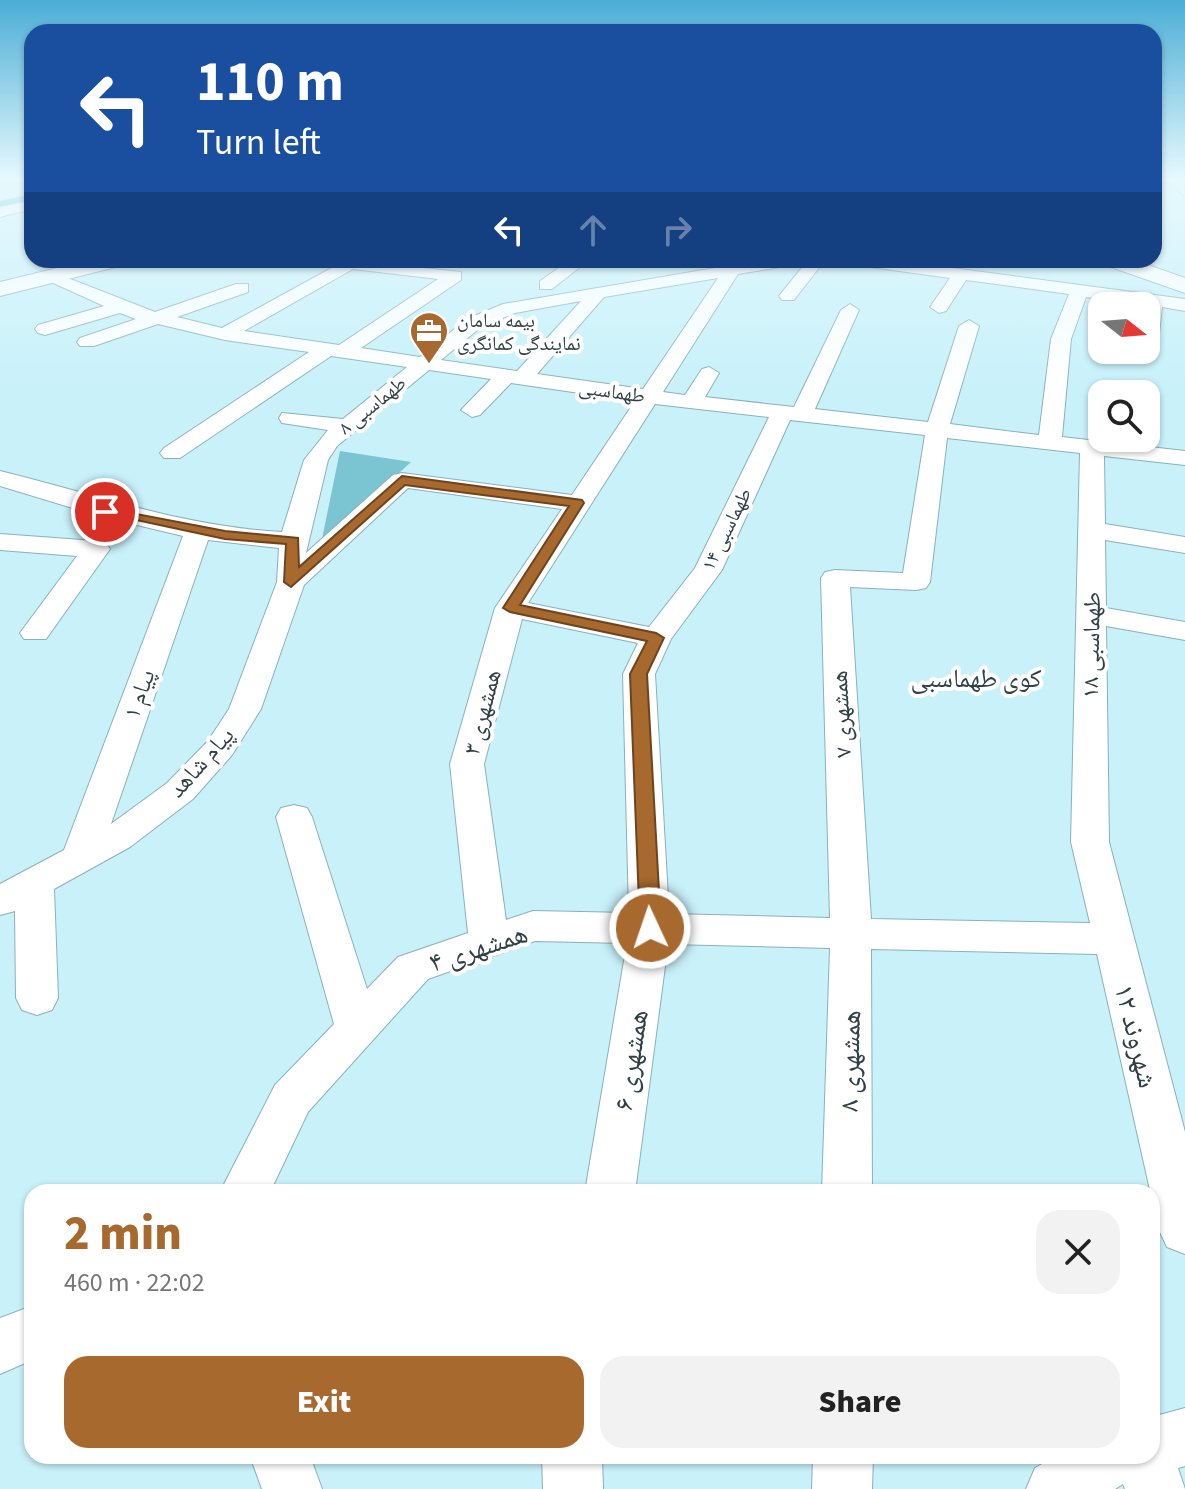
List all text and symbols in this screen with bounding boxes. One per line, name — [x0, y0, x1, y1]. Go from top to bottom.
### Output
text: 110 m — [196, 43, 344, 122]
icon: left — [64, 56, 168, 160]
text: Turn left — [196, 117, 321, 168]
icon: left — [487, 208, 531, 252]
icon: ahead — [571, 208, 615, 252]
icon: right — [655, 208, 699, 252]
north arrow — [1088, 292, 1160, 364]
map controls — [1088, 292, 1160, 452]
place label: بیمه سامان نمایندگی کمانگری — [457, 307, 581, 358]
office icon: بیمه سامان نمایندگی کمانگری — [408, 310, 450, 365]
street label: ۸ طهماسبی — [333, 370, 412, 442]
street label: طهماسبی — [577, 373, 647, 411]
button: search — [1088, 380, 1160, 452]
pin — [71, 478, 139, 546]
street label: ۱۴ طهماسبی — [695, 483, 759, 576]
icon: arrive — [83, 490, 127, 534]
street label: ۱۸ طهماسبی — [1073, 591, 1110, 699]
district label: کوی طهماسبی — [910, 660, 1042, 697]
street label: ۱ پیام — [114, 665, 165, 724]
street label: ۳ همشهری — [454, 665, 511, 759]
street label: ۷ همشهری — [822, 669, 861, 758]
street label: پیام شاهد — [160, 719, 243, 806]
position arrow — [608, 886, 692, 970]
street label: همشهری ۴ — [424, 913, 533, 983]
street label: شهروند ۱۲ — [1104, 980, 1168, 1092]
street label: ۶ همشهری — [603, 1007, 659, 1114]
street label: ۸ همشهری — [829, 1010, 871, 1112]
text: 2 min — [64, 1200, 182, 1268]
button: close — [1036, 1210, 1120, 1294]
text: 460 m · 22:02 — [64, 1264, 205, 1301]
button: Exit — [64, 1356, 584, 1448]
button: Share — [600, 1356, 1120, 1448]

